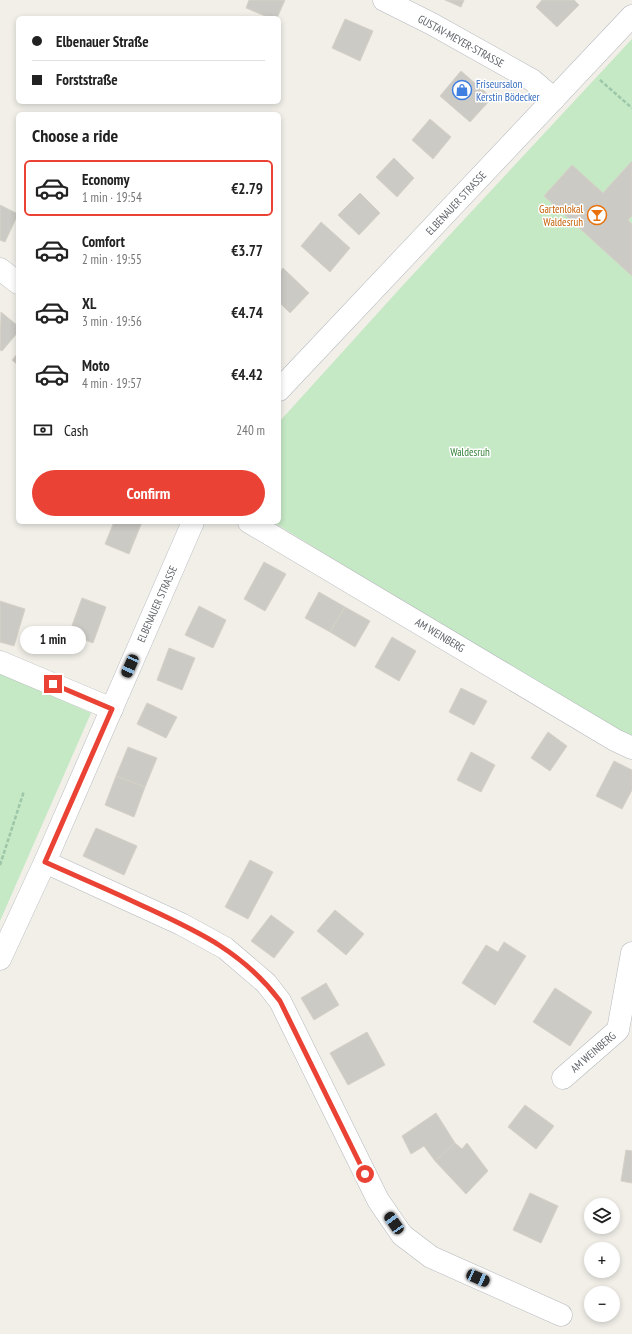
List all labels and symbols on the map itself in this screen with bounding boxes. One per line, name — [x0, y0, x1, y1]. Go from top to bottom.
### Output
street label: GUSTAV-MEYER-STRASSE — [415, 12, 507, 71]
place label: Friseursalon Kerstin Bödecker — [476, 77, 540, 104]
shop icon: Friseursalon Kerstin Bödecker — [451, 79, 473, 101]
street label: ELBENAUER STRASSE — [423, 168, 489, 238]
place label: Gartenlokal Waldesruh — [539, 202, 583, 229]
bar icon: Gartenlokal Waldesruh — [586, 204, 608, 226]
park label: Waldesruh — [450, 445, 490, 459]
street label: ELBENAUER STRASSE — [134, 563, 180, 644]
street label: AM WEINBERG — [413, 615, 467, 655]
callout: 1 min — [20, 626, 86, 654]
car — [120, 653, 140, 679]
route end — [44, 675, 62, 693]
street label: AM WEINBERG — [568, 1029, 618, 1075]
route start — [356, 1165, 374, 1183]
car — [382, 1210, 406, 1236]
car — [465, 1268, 491, 1288]

